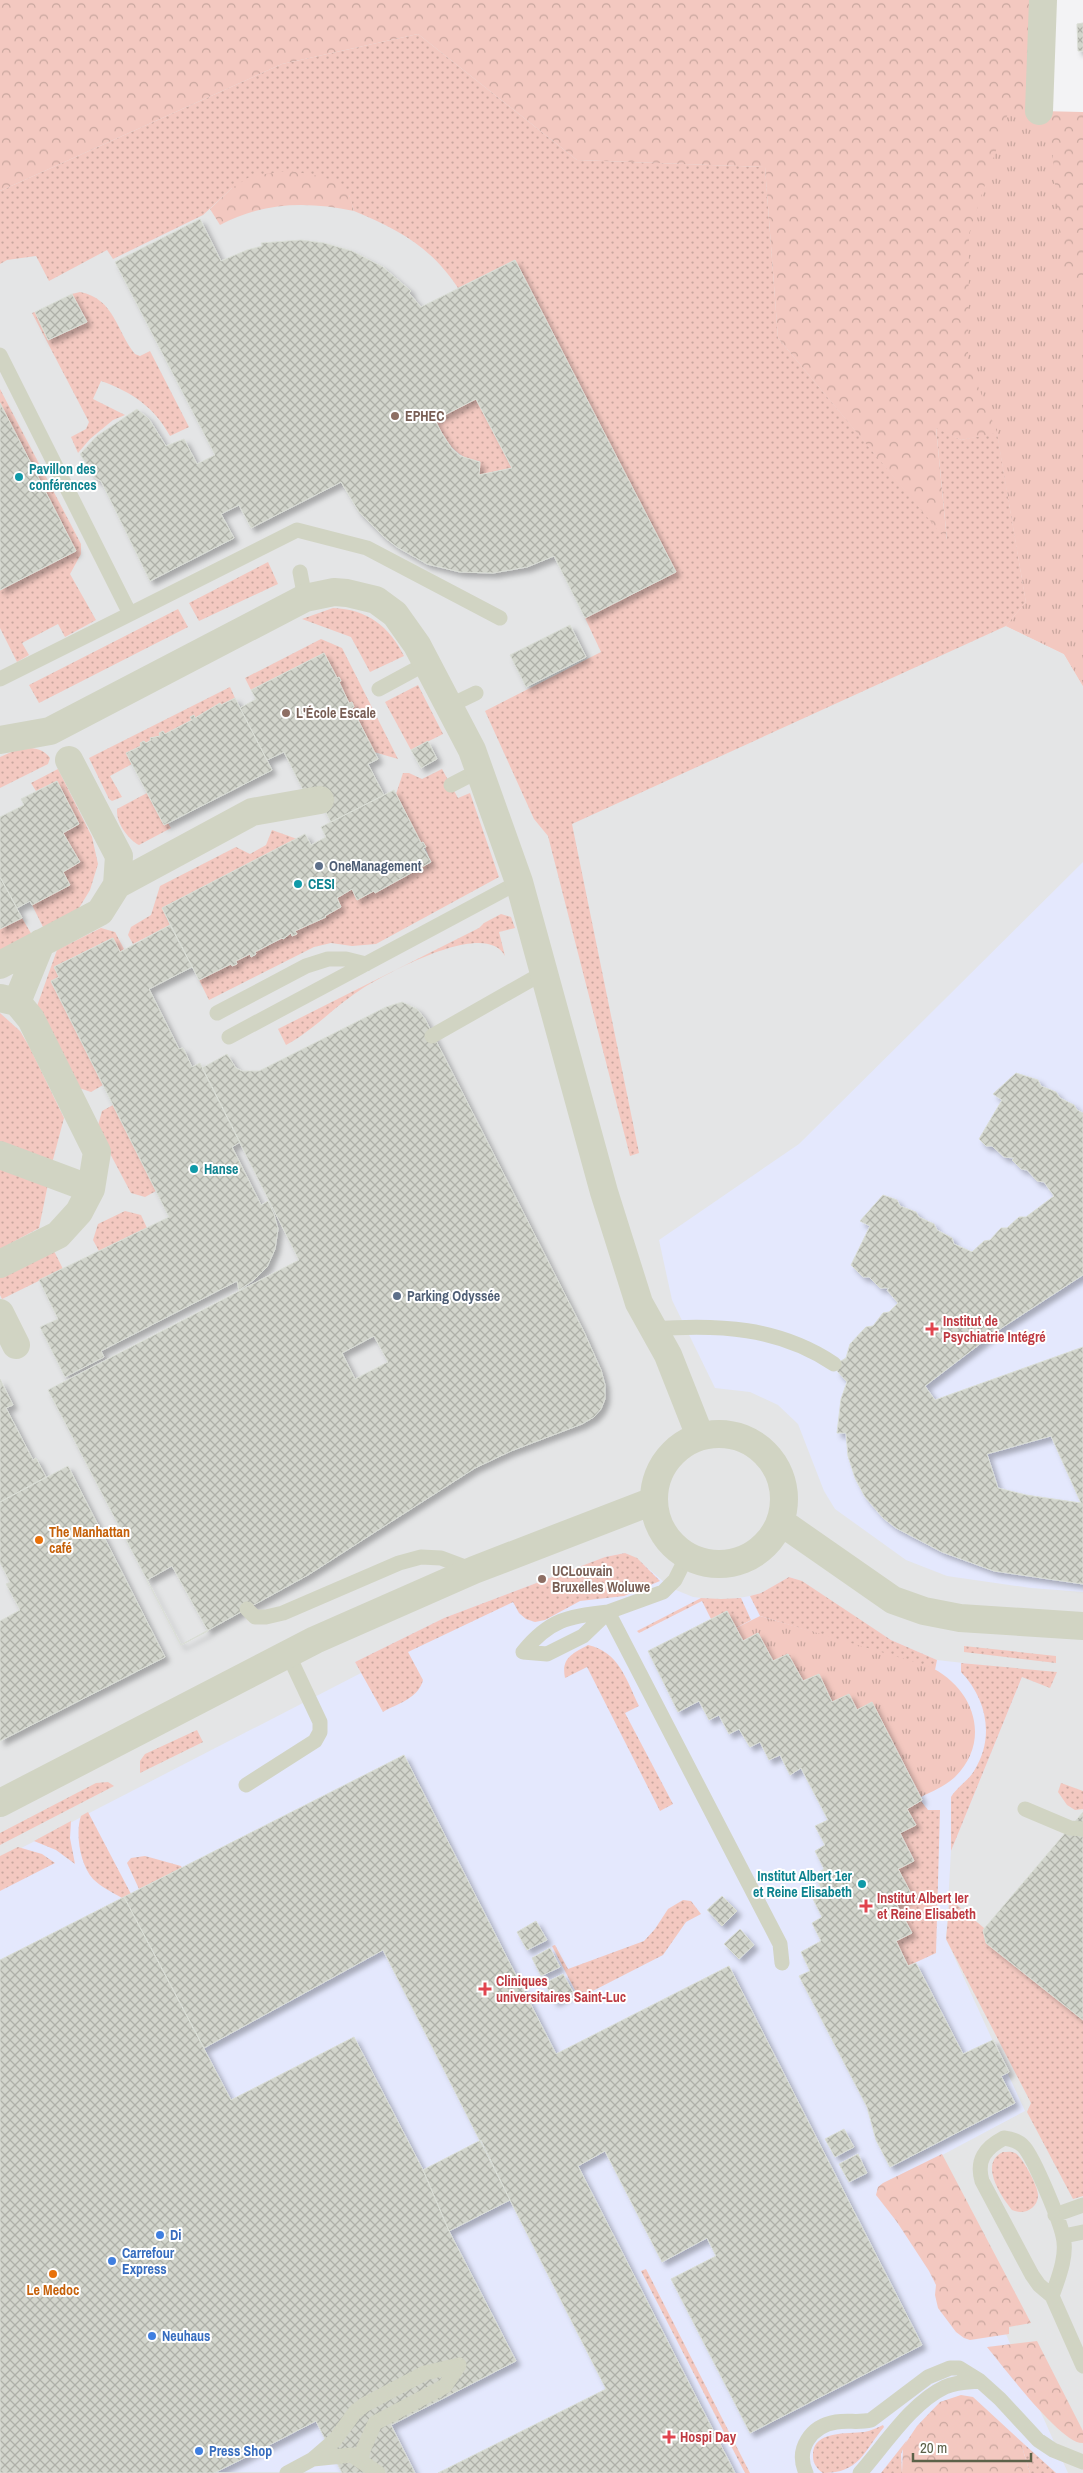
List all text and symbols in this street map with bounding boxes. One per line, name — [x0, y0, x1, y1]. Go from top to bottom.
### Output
place label: EPHEC — [405, 407, 445, 425]
marker: EPHEC — [389, 410, 401, 422]
place label: Pavillon des conférences — [29, 460, 97, 494]
marker: Pavillon des conférences — [13, 471, 25, 483]
place label: L'École Escale — [296, 704, 376, 722]
marker: L'École Escale — [280, 707, 292, 719]
place label: OneManagement — [329, 857, 422, 875]
marker: OneManagement — [313, 860, 325, 872]
place label: CESI — [308, 875, 335, 893]
marker: CESI — [292, 878, 304, 890]
place label: Hanse — [204, 1160, 238, 1178]
marker: Hanse — [188, 1163, 200, 1175]
place label: Parking Odyssée — [407, 1287, 500, 1305]
marker: Parking Odyssée — [391, 1290, 403, 1302]
place label: Institut de Psychiatrie Intégré — [943, 1312, 1046, 1346]
marker: Institut de Psychiatrie Intégré — [925, 1322, 939, 1336]
place label: The Manhattan café — [49, 1523, 130, 1557]
marker: The Manhattan café — [33, 1534, 45, 1546]
place label: UCLouvain Bruxelles Woluwe — [552, 1562, 650, 1596]
marker: UCLouvain Bruxelles Woluwe — [536, 1573, 548, 1585]
place label: Institut Albert 1er et Reine Elisabeth — [753, 1867, 853, 1901]
marker: Institut Albert 1er et Reine Elisabeth — [856, 1878, 868, 1890]
place label: Institut Albert Ier et Reine Elisabeth — [877, 1889, 976, 1923]
marker: Institut Albert Ier et Reine Elisabeth — [859, 1899, 873, 1913]
place label: Cliniques universitaires Saint-Luc — [496, 1972, 626, 2006]
marker: Cliniques universitaires Saint-Luc — [478, 1982, 492, 1996]
place label: Di — [170, 2226, 181, 2244]
marker: Di — [154, 2229, 166, 2241]
place label: Carrefour Express — [122, 2244, 175, 2278]
marker: Carrefour Express — [106, 2255, 118, 2267]
marker: Le Medoc — [47, 2268, 59, 2280]
place label: Le Medoc — [27, 2281, 79, 2299]
place label: Neuhaus — [162, 2327, 210, 2345]
marker: Neuhaus — [146, 2330, 158, 2342]
place label: Hospi Day — [680, 2428, 737, 2446]
marker: Hospi Day — [662, 2430, 676, 2444]
scale bar — [913, 2430, 1030, 2462]
text: 20 m — [920, 2437, 947, 2458]
place label: Press Shop — [209, 2442, 272, 2460]
marker: Press Shop — [193, 2445, 205, 2457]

